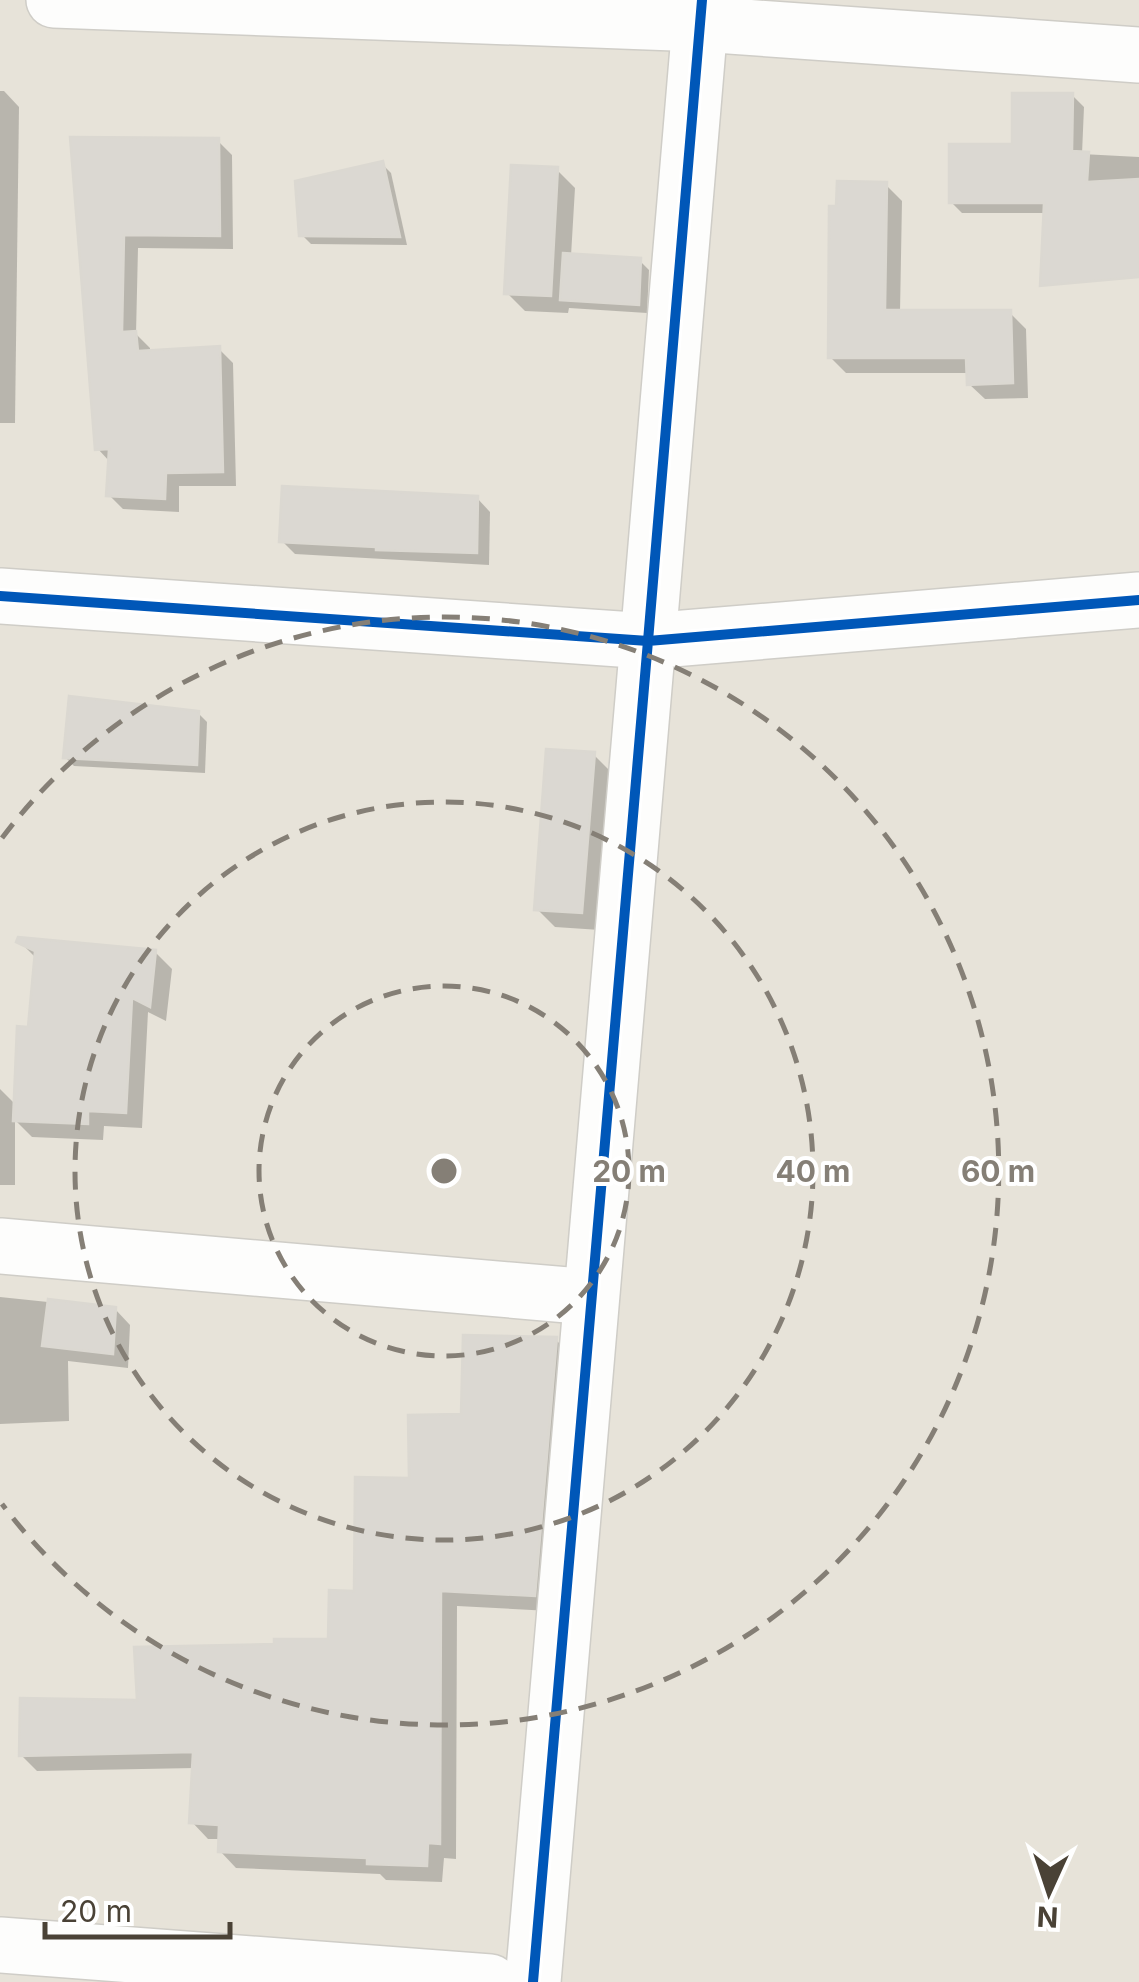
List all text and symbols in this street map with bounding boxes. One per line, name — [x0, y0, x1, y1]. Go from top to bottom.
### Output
centre of rings — [426, 1153, 462, 1189]
text: 20 m — [592, 1153, 666, 1189]
text: 40 m — [776, 1153, 851, 1189]
text: 60 m — [961, 1153, 1035, 1189]
north arrow — [999, 1842, 1099, 1942]
scale bar — [45, 1877, 230, 1939]
text: 20 m — [60, 1893, 132, 1929]
text: N — [1036, 1899, 1059, 1935]

